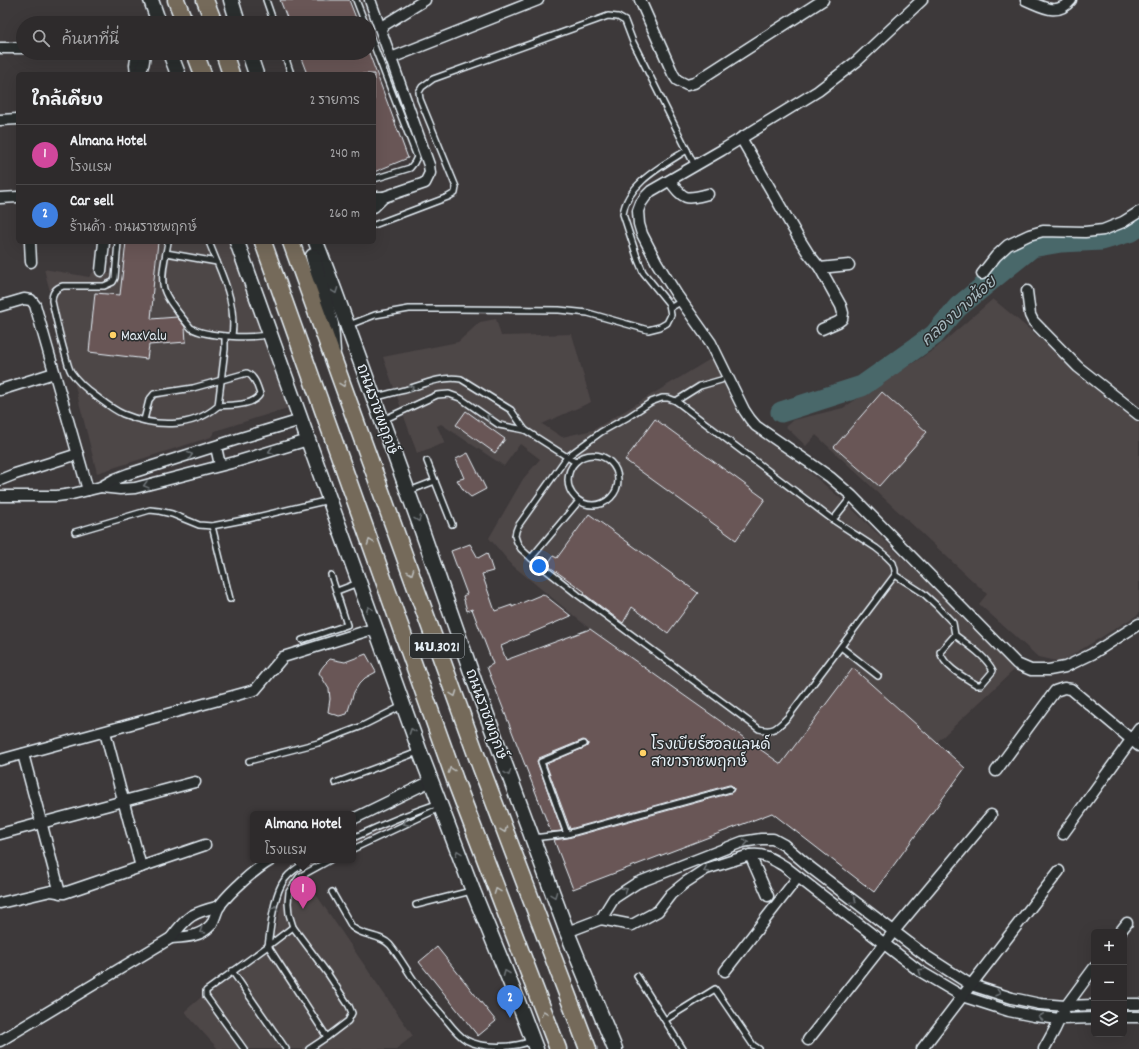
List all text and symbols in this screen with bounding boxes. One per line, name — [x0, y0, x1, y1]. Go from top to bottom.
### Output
search box — [16, 16, 376, 60]
icon: search — [30, 27, 52, 49]
text: ค้นหาที่นี่ — [62, 30, 119, 52]
text: ใกล้เคียง — [32, 90, 103, 114]
text: 2 รายการ — [310, 92, 360, 111]
text: Almana Hotel — [70, 131, 147, 153]
text: 1 — [44, 145, 46, 164]
text: 240 m — [330, 145, 360, 164]
text: โรงแรม — [70, 159, 112, 178]
text: Car sell — [70, 191, 114, 213]
text: 2 — [42, 205, 48, 224]
text: 260 m — [329, 205, 360, 224]
text: ร้านค้า · ถนนราชพฤกษ์ — [70, 219, 197, 238]
water label: คลองบางน้อย — [916, 270, 1004, 352]
one-way arrow — [331, 288, 339, 295]
place label: MaxValu — [121, 326, 167, 348]
marker: MaxValu — [108, 330, 118, 340]
street label: ถนนราชพฤกษ์ — [350, 361, 404, 458]
one-way arrow — [338, 380, 346, 387]
one-way arrow — [408, 384, 415, 392]
one-way arrow — [486, 415, 493, 422]
one-way arrow — [268, 446, 275, 455]
one-way arrow — [187, 451, 194, 460]
one-way arrow — [142, 480, 149, 489]
one-way arrow — [414, 515, 422, 522]
one-way arrow — [366, 538, 374, 545]
your location — [529, 556, 549, 576]
one-way arrow — [406, 568, 414, 575]
one-way arrow — [365, 605, 373, 612]
road number: นบ.3021 — [410, 634, 464, 658]
street label: ถนนราชพฤกษ์ — [459, 666, 513, 763]
one-way arrow — [450, 691, 458, 698]
one-way arrow — [409, 728, 417, 735]
place label: โรงเบียร์ฮอลแลนด์ สาขาราชพฤกษ์ — [651, 734, 770, 774]
marker: โรงเบียร์ฮอลแลนด์ สาขาราชพฤกษ์ — [638, 748, 648, 758]
one-way arrow — [448, 766, 456, 773]
one-way arrow — [504, 770, 512, 777]
popup — [250, 811, 356, 863]
text: Almana Hotel — [265, 814, 341, 836]
one-way arrow — [402, 818, 410, 826]
one-way arrow — [499, 826, 507, 833]
one-way arrow — [742, 838, 749, 846]
text: โรงแรม — [265, 842, 307, 861]
one-way arrow — [455, 849, 463, 856]
one-way arrow — [703, 865, 711, 873]
pin: 1 — [290, 876, 316, 909]
one-way arrow — [494, 888, 502, 895]
one-way arrow — [621, 888, 628, 895]
one-way arrow — [549, 891, 557, 898]
one-way arrow — [850, 897, 857, 904]
one-way arrow — [270, 905, 278, 911]
one-way arrow — [199, 926, 206, 933]
map controls — [1091, 929, 1127, 1037]
button: + — [1091, 929, 1127, 965]
button: − — [1091, 965, 1127, 1001]
one-way arrow — [918, 968, 925, 976]
one-way arrow — [503, 970, 511, 977]
pin: 2 — [497, 985, 523, 1018]
one-way arrow — [994, 989, 1001, 997]
button: layers — [1091, 1001, 1127, 1037]
one-way arrow — [540, 1009, 548, 1016]
one-way arrow — [1038, 1013, 1044, 1022]

